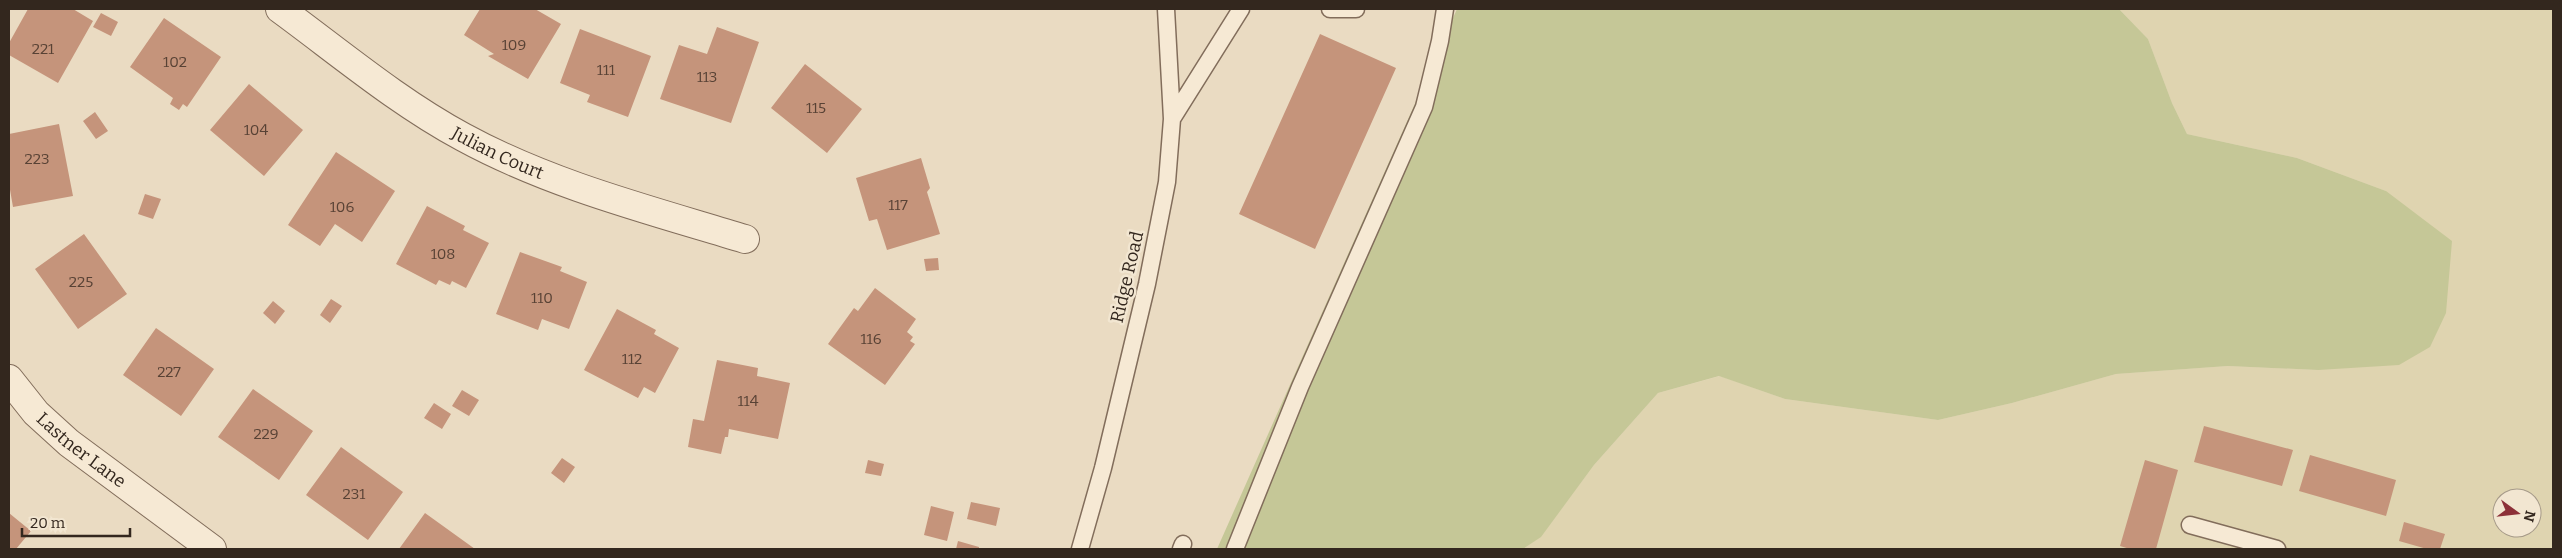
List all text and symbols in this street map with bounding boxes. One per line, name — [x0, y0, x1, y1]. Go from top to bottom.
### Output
house number: 109 — [502, 36, 526, 54]
house number: 221 — [32, 40, 54, 58]
house number: 102 — [163, 53, 187, 71]
house number: 111 — [597, 61, 615, 79]
house number: 113 — [697, 68, 717, 86]
house number: 115 — [806, 99, 826, 117]
house number: 104 — [244, 121, 268, 139]
street label: Julian Court — [447, 122, 547, 184]
house number: 223 — [25, 150, 49, 168]
house number: 117 — [888, 196, 908, 214]
house number: 106 — [330, 198, 354, 216]
street label: Ridge Road — [1106, 229, 1148, 325]
house number: 108 — [431, 245, 455, 263]
house number: 225 — [69, 273, 93, 291]
house number: 110 — [531, 289, 553, 307]
house number: 116 — [861, 330, 882, 348]
house number: 112 — [622, 350, 642, 368]
house number: 227 — [157, 363, 181, 381]
house number: 114 — [738, 392, 759, 410]
street label: Lastner Lane — [32, 408, 130, 492]
house number: 229 — [253, 425, 279, 443]
house number: 231 — [343, 485, 365, 503]
north arrow — [2492, 488, 2542, 538]
scale bar — [22, 506, 130, 538]
text: N — [2519, 509, 2539, 524]
text: 20 m — [30, 514, 66, 532]

